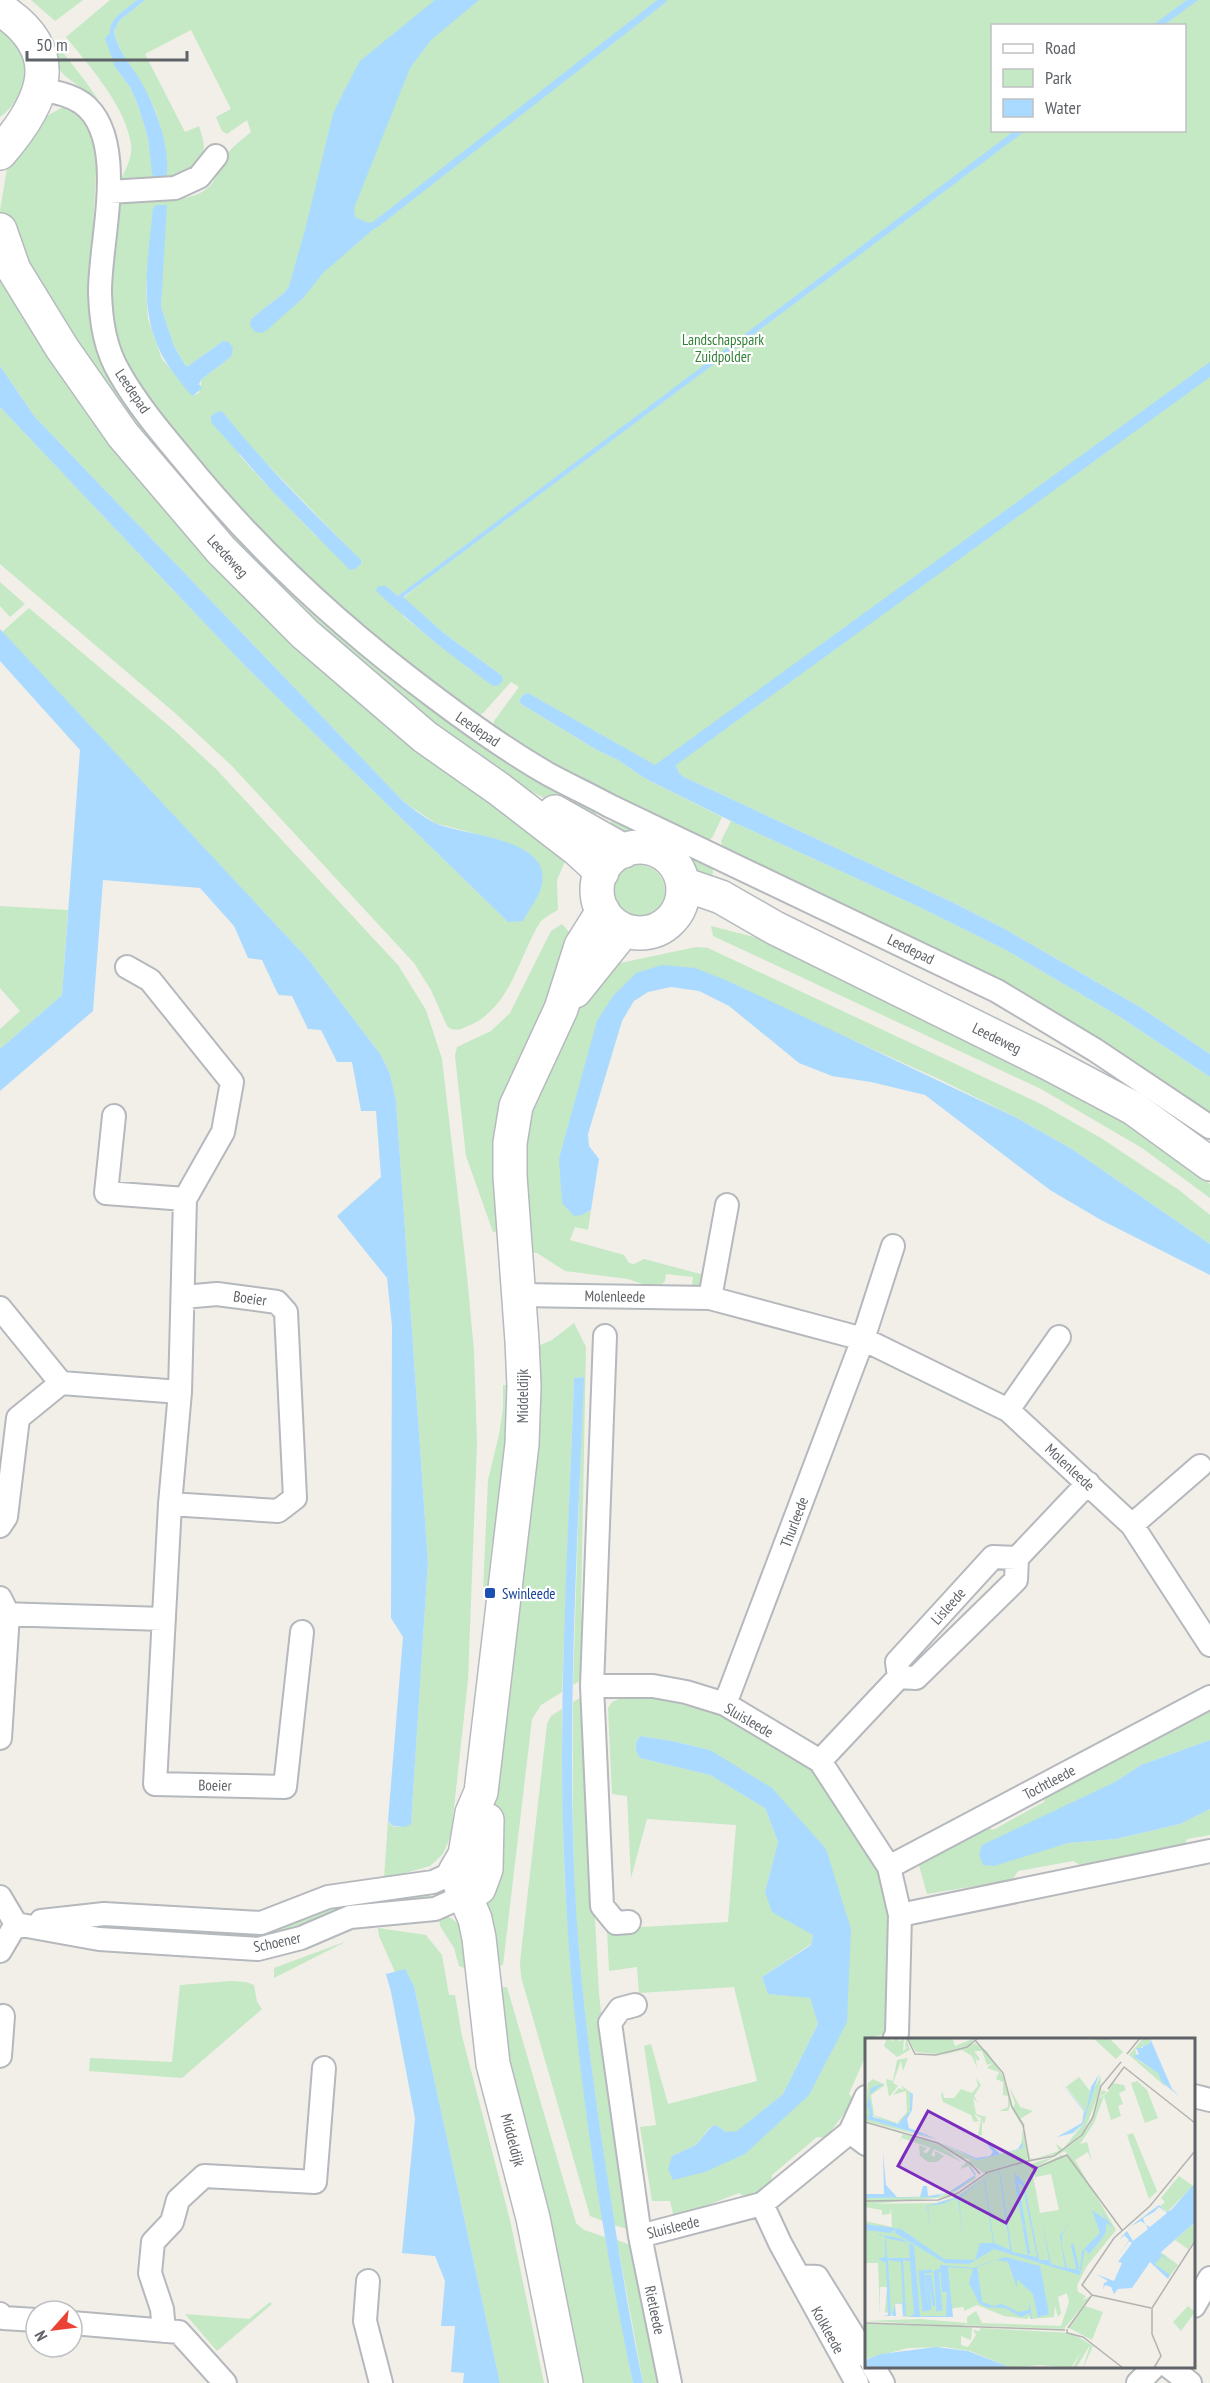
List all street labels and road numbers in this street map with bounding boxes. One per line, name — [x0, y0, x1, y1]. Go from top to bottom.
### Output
street label: Leedepad — [111, 365, 155, 417]
street label: Leedeweg — [203, 531, 253, 581]
street label: Leedepad — [452, 707, 504, 751]
street label: Leedepad — [885, 930, 937, 968]
street label: Leedeweg — [970, 1018, 1024, 1058]
street label: Boeier — [232, 1286, 269, 1310]
street label: Molenleede — [584, 1286, 646, 1306]
street label: Middeldijk — [513, 1369, 532, 1423]
street label: Molenleede — [1041, 1439, 1099, 1495]
street label: Thurleede — [776, 1494, 812, 1550]
street label: Lisleede — [927, 1584, 969, 1628]
street label: Sluisleede — [721, 1698, 777, 1742]
street label: Tochtleede — [1020, 1760, 1078, 1804]
street label: Boeier — [198, 1775, 233, 1795]
street label: Schoener — [252, 1928, 303, 1956]
street label: Middeldijk — [497, 2111, 529, 2169]
street label: Sluisleede — [645, 2211, 701, 2243]
street label: Rietleede — [641, 2284, 669, 2336]
street label: Kolkleede — [807, 2303, 849, 2357]

